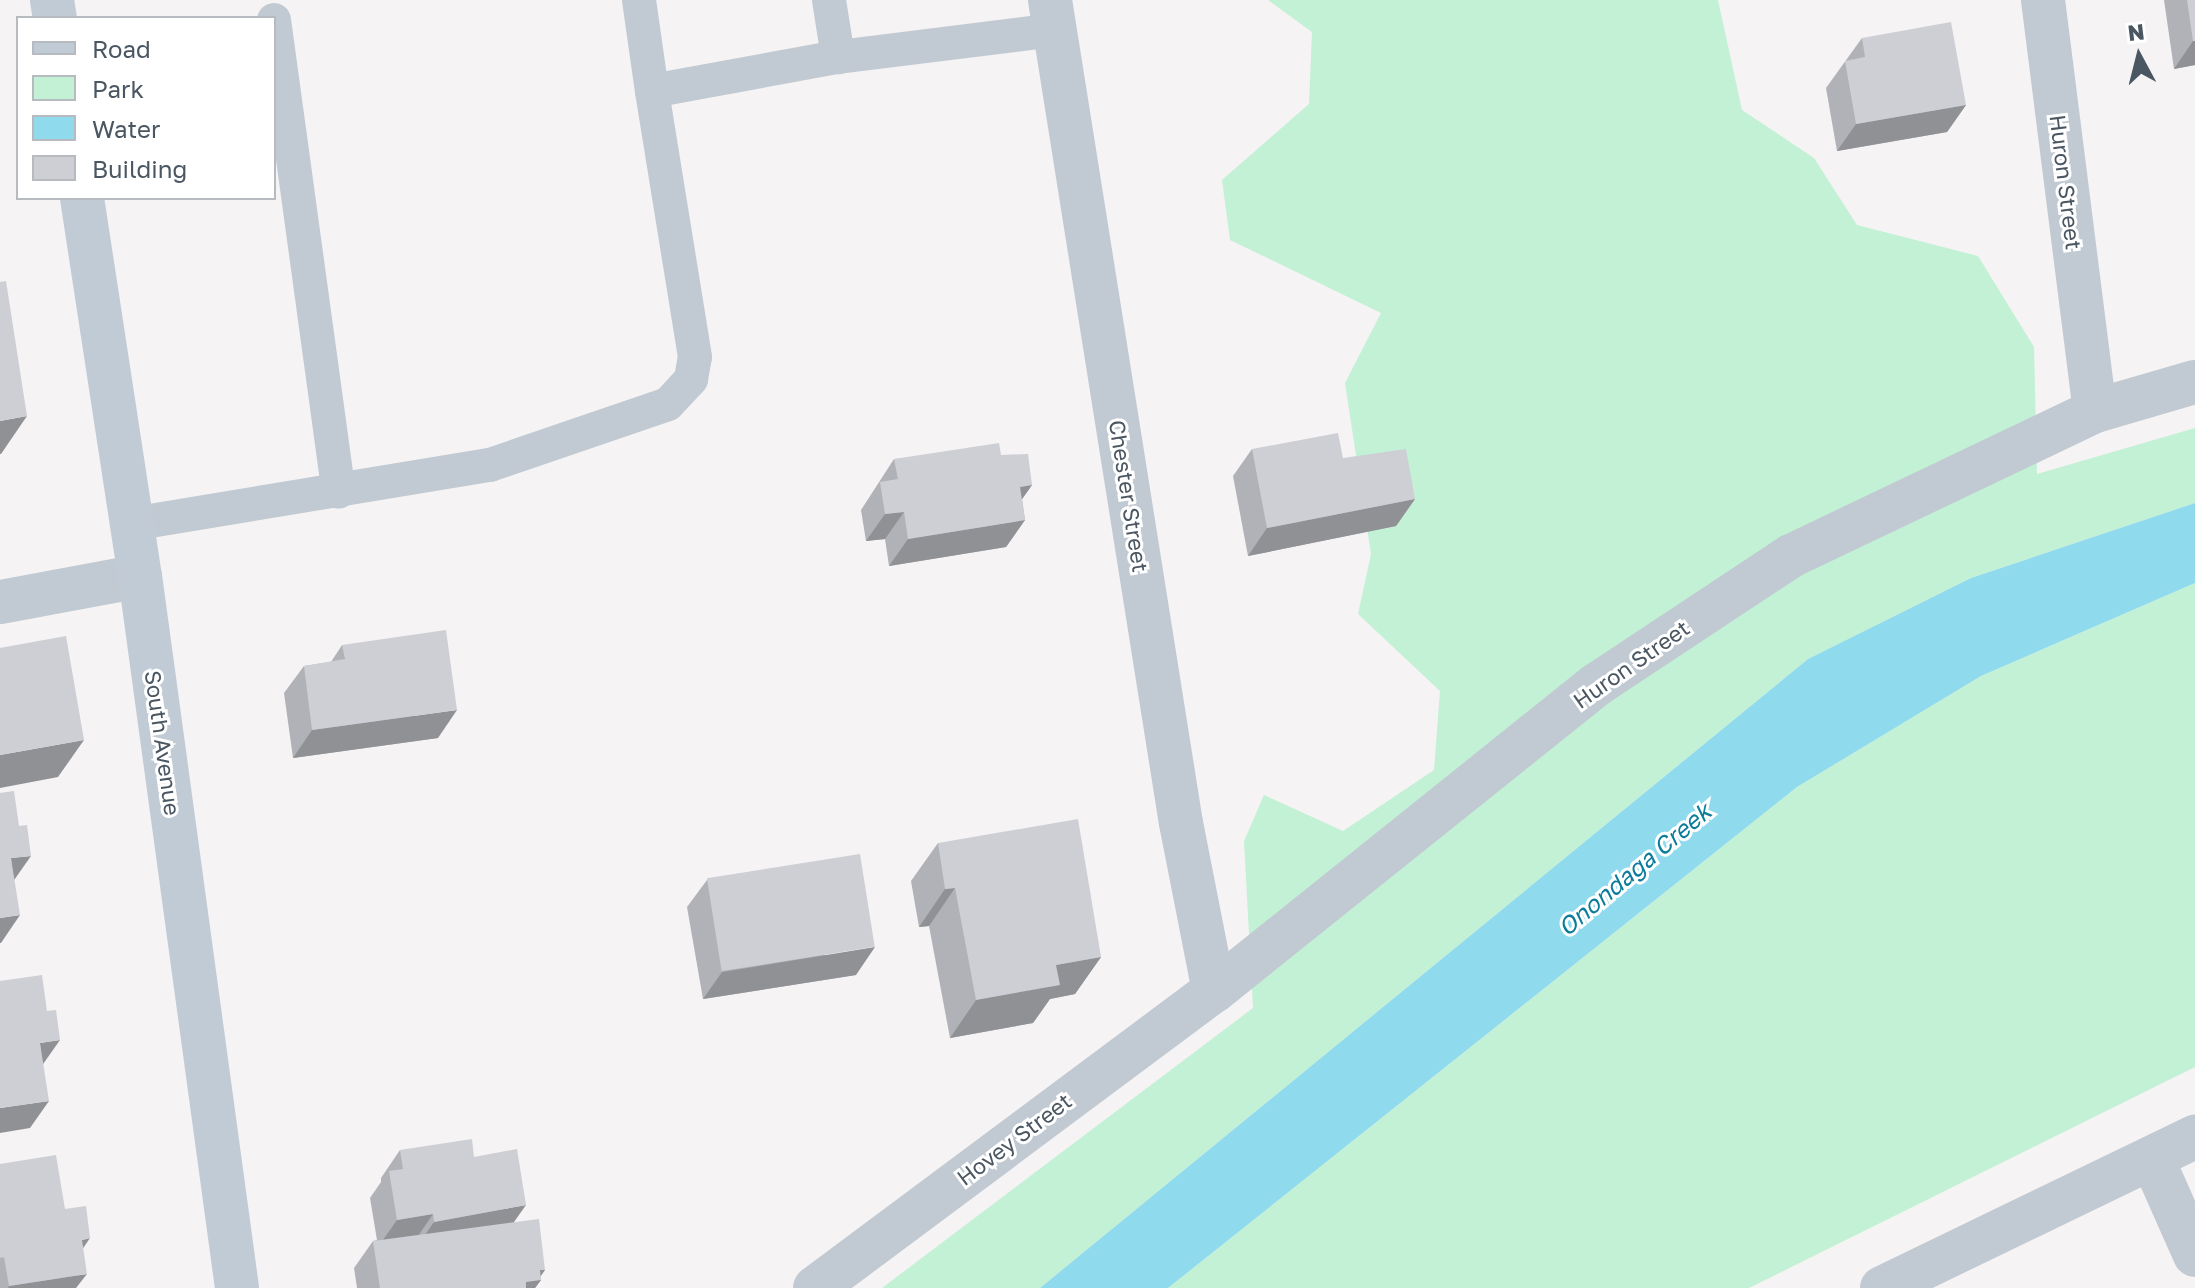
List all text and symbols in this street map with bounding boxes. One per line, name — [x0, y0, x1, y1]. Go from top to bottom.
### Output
legend — [16, 16, 276, 200]
north arrow — [2099, 16, 2179, 96]
text: N — [2126, 17, 2146, 46]
text: Road — [92, 34, 151, 63]
text: Park — [92, 74, 144, 103]
street label: Huron Street — [2045, 113, 2087, 251]
text: Water — [92, 114, 160, 143]
text: Building — [92, 154, 187, 183]
street label: Chester Street — [1104, 418, 1154, 574]
street label: Huron Street — [1568, 614, 1694, 714]
street label: South Avenue — [140, 669, 186, 817]
water label: Onondaga Creek — [1552, 797, 1716, 941]
street label: Hovey Street — [952, 1087, 1076, 1191]

